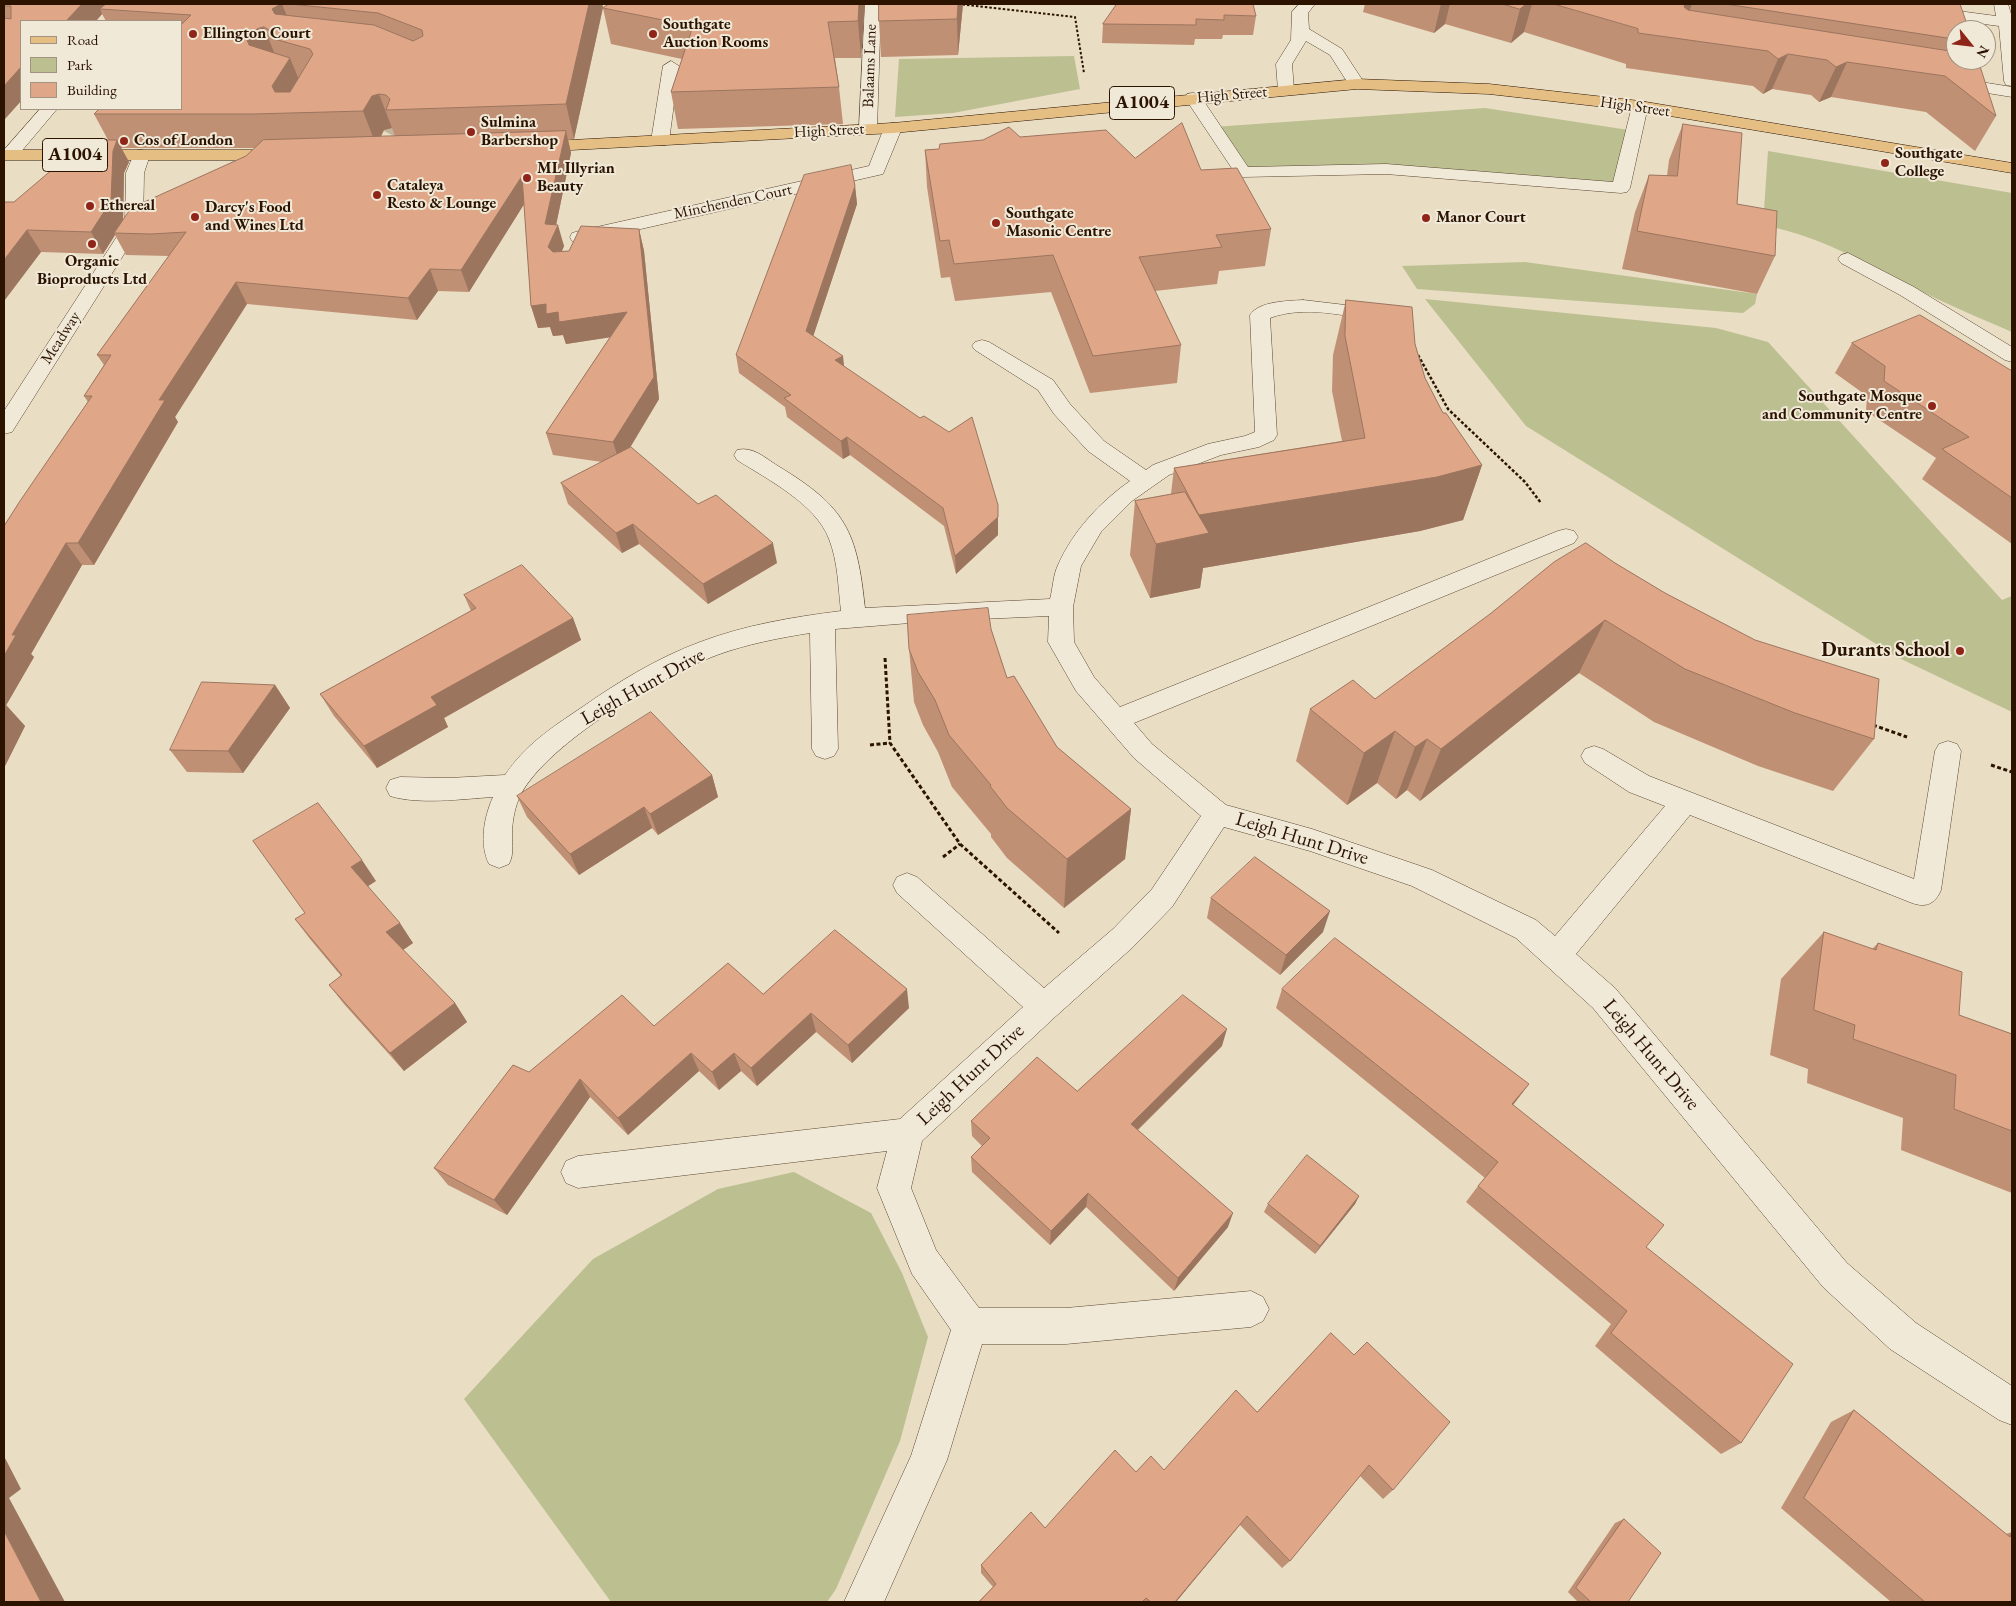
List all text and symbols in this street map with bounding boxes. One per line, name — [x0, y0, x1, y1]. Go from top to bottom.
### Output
place label: Southgate Auction Rooms — [663, 15, 768, 53]
legend — [20, 20, 182, 110]
north arrow — [1946, 20, 1996, 70]
place label: Ellington Court — [203, 24, 311, 44]
street label: Balaams Lane — [859, 24, 881, 108]
marker: Ellington Court — [187, 28, 199, 40]
marker: Southgate Auction Rooms — [647, 28, 659, 40]
text: Road — [67, 30, 98, 49]
text: N — [1973, 42, 1994, 61]
text: Park — [67, 55, 93, 74]
text: Building — [67, 80, 117, 99]
street label: High Street — [1196, 82, 1268, 108]
road number: A1004 — [1110, 86, 1174, 120]
street label: High Street — [1599, 93, 1671, 121]
place label: Sulmina Barbershop — [481, 113, 558, 151]
street label: High Street — [793, 120, 865, 142]
marker: Sulmina Barbershop — [465, 126, 477, 138]
place label: Cos of London — [134, 131, 233, 151]
marker: Cos of London — [118, 135, 130, 147]
road number: A1004 — [42, 138, 108, 172]
place label: Southgate College — [1895, 144, 1963, 182]
marker: Southgate College — [1879, 157, 1891, 169]
place label: ML Illyrian Beauty — [537, 159, 615, 197]
marker: ML Illyrian Beauty — [521, 172, 533, 184]
place label: Cataleya Resto & Lounge — [387, 176, 496, 214]
street label: Minchenden Court — [672, 180, 794, 224]
marker: Cataleya Resto & Lounge — [371, 189, 383, 201]
place label: Ethereal — [100, 196, 155, 216]
place label: Darcy's Food and Wines Ltd — [205, 198, 304, 236]
marker: Ethereal — [84, 200, 96, 212]
place label: Southgate Masonic Centre — [1006, 204, 1111, 242]
place label: Manor Court — [1436, 208, 1526, 228]
marker: Darcy's Food and Wines Ltd — [189, 211, 201, 223]
marker: Manor Court — [1420, 212, 1432, 224]
marker: Southgate Masonic Centre — [990, 217, 1002, 229]
marker: Organic Bioproducts Ltd — [86, 238, 98, 250]
place label: Organic Bioproducts Ltd — [37, 252, 147, 290]
street label: Meadway — [37, 308, 85, 368]
place label: Southgate Mosque and Community Centre — [1762, 387, 1922, 425]
marker: Southgate Mosque and Community Centre — [1926, 400, 1938, 412]
place label: Durants School — [1821, 639, 1950, 663]
street label: Leigh Hunt Drive — [577, 643, 709, 731]
marker: Durants School — [1954, 645, 1966, 657]
street label: Leigh Hunt Drive — [1233, 807, 1371, 871]
street label: Leigh Hunt Drive — [1598, 995, 1704, 1115]
street label: Leigh Hunt Drive — [912, 1019, 1030, 1131]

